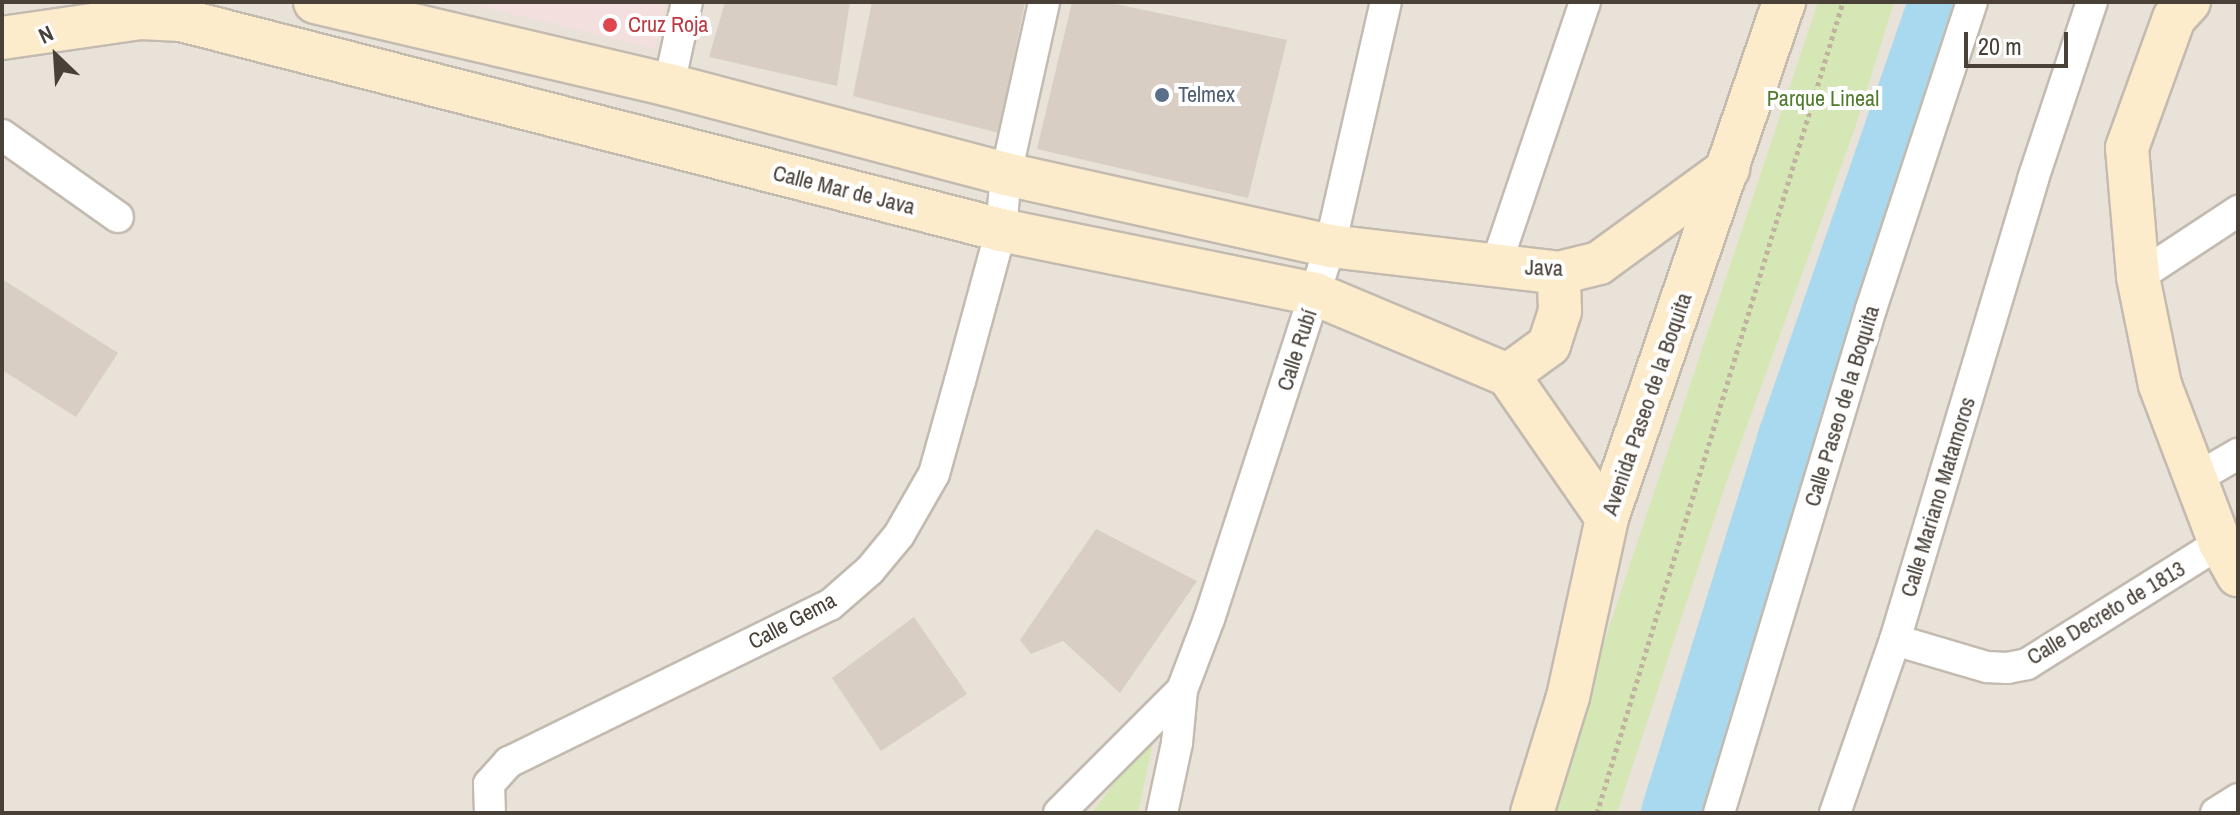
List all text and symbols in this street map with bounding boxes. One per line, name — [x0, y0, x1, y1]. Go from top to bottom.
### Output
place label: Cruz Roja — [628, 12, 708, 38]
marker: Cruz Roja — [599, 14, 621, 36]
north arrow — [16, 16, 96, 96]
scale bar — [1968, 16, 2072, 66]
text: N — [34, 18, 58, 51]
text: 20 m — [1978, 30, 2022, 62]
place label: Telmex — [1178, 82, 1235, 108]
marker: Telmex — [1153, 86, 1171, 104]
park label: Parque Lineal — [1767, 86, 1879, 112]
street label: Calle Mar de Java — [770, 160, 918, 220]
street label: Java — [1524, 254, 1564, 282]
street label: Avenida Paseo de la Boquita — [1597, 289, 1697, 519]
street label: Calle Paseo de la Boquita — [1799, 302, 1885, 510]
street label: Calle Rubí — [1271, 306, 1323, 394]
street label: Calle Mariano Matamoros — [1895, 394, 1981, 600]
street label: Calle Decreto de 1813 — [2022, 555, 2190, 671]
street label: Calle Gema — [744, 587, 840, 655]

